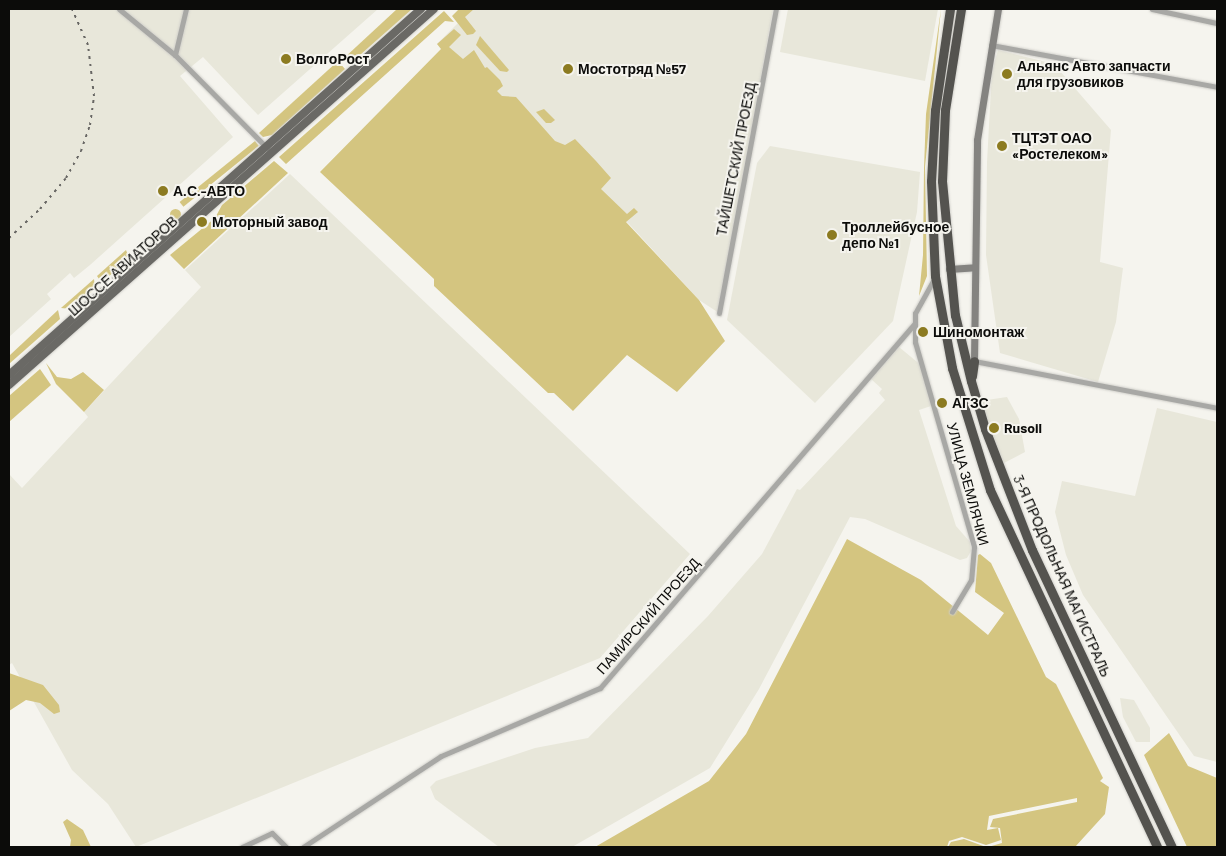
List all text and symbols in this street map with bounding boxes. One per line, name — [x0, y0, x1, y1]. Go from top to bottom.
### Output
place label: ВолгоРост — [296, 51, 369, 67]
marker: ВолгоРост — [280, 53, 292, 65]
place label: Альянс Авто запчасти для грузовиков — [1017, 58, 1171, 90]
place label: Мостотряд №57 — [578, 61, 686, 77]
marker: Мостотряд №57 — [562, 63, 574, 75]
marker: Альянс Авто запчасти для грузовиков — [1001, 68, 1013, 80]
street label: ТАЙШЕТСКИЙ ПРОЕЗД — [713, 81, 759, 237]
place label: ТЦТЭТ ОАО «Ростелеком» — [1012, 130, 1108, 162]
marker: ТЦТЭТ ОАО «Ростелеком» — [996, 140, 1008, 152]
place label: А.С.-АВТО — [173, 183, 245, 199]
marker: А.С.-АВТО — [157, 185, 169, 197]
street label: ШОССЕ АВИАТОРОВ — [65, 213, 181, 319]
place label: Моторный завод — [212, 214, 328, 230]
marker: Моторный завод — [196, 216, 208, 228]
place label: Троллейбусное депо №1 — [842, 219, 949, 252]
marker: Троллейбусное депо №1 — [826, 229, 838, 241]
place label: Шиномонтаж — [933, 324, 1024, 340]
marker: Шиномонтаж — [917, 326, 929, 338]
place label: АГЗС — [952, 395, 989, 411]
marker: АГЗС — [936, 397, 948, 409]
place label: Rusoil — [1004, 420, 1042, 436]
street label: УЛИЦА ЗЕМЛЯЧКИ — [944, 421, 992, 547]
marker: Rusoil — [988, 422, 1000, 434]
street label: 3-Я ПРОДОЛЬНАЯ МАГИСТРАЛЬ — [1010, 472, 1114, 680]
street label: ПАМИРСКИЙ ПРОЕЗД — [593, 554, 703, 678]

